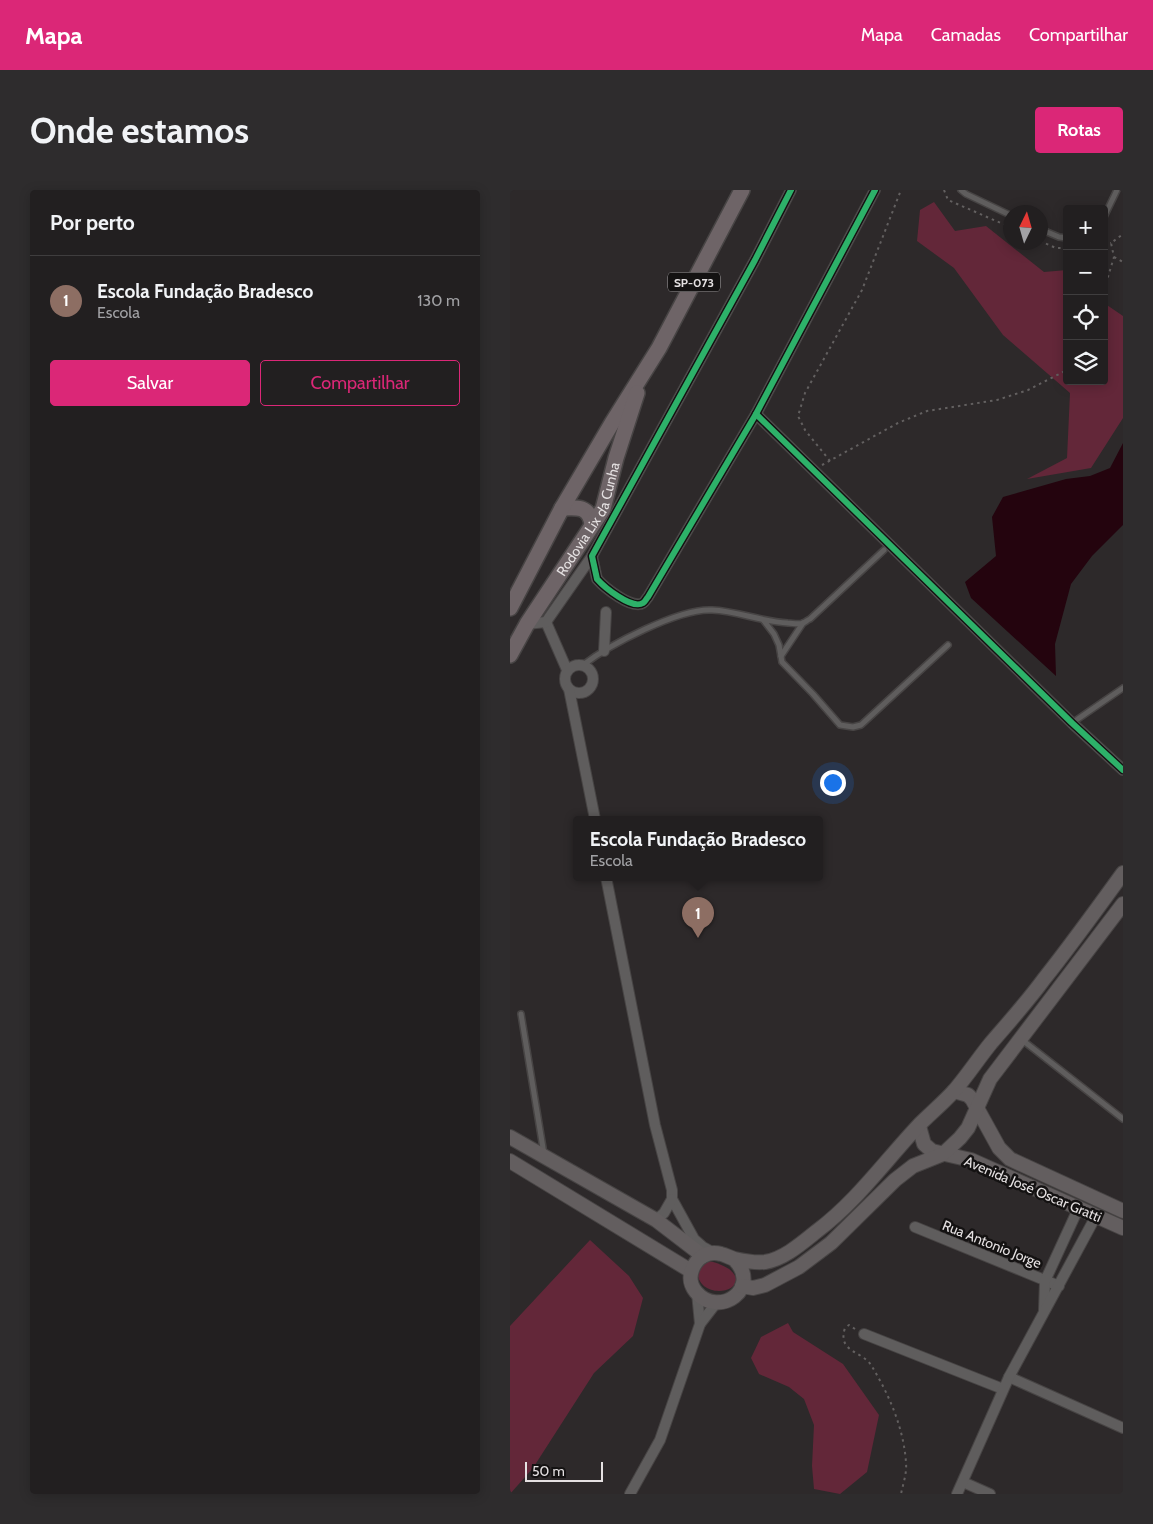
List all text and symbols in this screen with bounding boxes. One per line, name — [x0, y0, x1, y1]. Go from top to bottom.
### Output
text: Mapa — [25, 21, 82, 50]
text: Mapa — [861, 24, 903, 46]
text: Camadas — [931, 24, 1001, 46]
text: Compartilhar — [1029, 24, 1128, 46]
button: Rotas — [1035, 107, 1123, 153]
text: Onde estamos — [30, 109, 249, 152]
north arrow — [1003, 205, 1048, 250]
map controls — [1063, 205, 1108, 385]
button: + — [1063, 205, 1108, 250]
text: Por perto — [50, 210, 135, 235]
button: − — [1063, 250, 1108, 295]
road number: SP-073 — [668, 272, 720, 291]
text: Escola Fundação Bradesco — [97, 280, 313, 303]
text: 1 — [63, 291, 69, 310]
text: 130 m — [417, 291, 460, 310]
button: locate — [1063, 295, 1108, 340]
text: Escola — [97, 303, 140, 322]
button: layers — [1063, 340, 1108, 385]
button: Salvar — [50, 360, 250, 406]
button: Compartilhar — [260, 360, 460, 406]
street label: Rodovia Lix da Cunha — [552, 460, 624, 579]
your location — [820, 770, 846, 796]
popup — [573, 816, 823, 881]
text: Escola Fundação Bradesco — [590, 828, 806, 851]
text: Escola — [590, 851, 633, 870]
pin: 1 — [682, 897, 714, 938]
street label: Avenida José Oscar Gratti — [962, 1152, 1104, 1226]
street label: Rua Antonio Jorge — [940, 1216, 1044, 1272]
scale bar — [525, 1459, 602, 1482]
text: 50 m — [532, 1462, 565, 1480]

